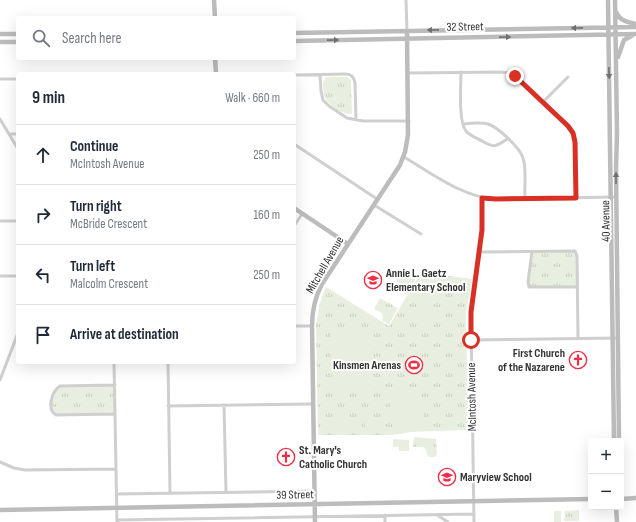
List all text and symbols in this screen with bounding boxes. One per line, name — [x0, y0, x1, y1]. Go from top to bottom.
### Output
search box — [16, 16, 296, 60]
street label: 32 Street — [446, 19, 484, 35]
one-way arrow — [570, 25, 583, 31]
icon: search — [30, 27, 52, 49]
one-way arrow — [426, 27, 439, 33]
text: Search here — [62, 29, 122, 48]
one-way arrow — [499, 33, 511, 40]
one-way arrow — [327, 37, 340, 43]
route end — [506, 67, 524, 85]
one-way arrow — [606, 67, 612, 80]
text: 9 min — [32, 88, 65, 108]
text: Walk · 660 m — [225, 90, 280, 106]
text: Continue — [70, 137, 119, 156]
icon: ahead — [32, 144, 54, 166]
text: 250 m — [253, 147, 280, 163]
text: McIntosh Avenue — [70, 156, 145, 172]
one-way arrow — [613, 171, 619, 184]
text: Turn right — [70, 197, 122, 216]
street label: 40 Avenue — [598, 200, 614, 242]
icon: right — [32, 204, 54, 226]
text: 160 m — [254, 207, 280, 223]
text: McBride Crescent — [70, 216, 147, 232]
street label: Mitchell Avenue — [303, 234, 347, 296]
text: Turn left — [70, 257, 115, 276]
icon: left — [32, 264, 54, 286]
place label: Annie L. Gaetz Elementary School — [385, 266, 466, 295]
text: 250 m — [253, 267, 280, 283]
school or university icon: Annie L. Gaetz Elementary School — [363, 270, 383, 290]
text: Malcolm Crescent — [70, 276, 148, 292]
icon: arrive — [32, 324, 54, 346]
text: Arrive at destination — [70, 325, 179, 344]
route start — [462, 331, 480, 349]
place label: First Church of the Nazarene — [498, 346, 565, 375]
church icon: First Church of the Nazarene — [568, 350, 588, 370]
sports icon: Kinsmen Arenas — [404, 355, 424, 375]
place label: Kinsmen Arenas — [333, 358, 401, 373]
street label: McIntosh Avenue — [464, 362, 480, 432]
map controls — [588, 438, 624, 510]
button: + — [588, 438, 624, 474]
place label: St. Mary's Catholic Church — [299, 443, 367, 472]
church icon: St. Mary's Catholic Church — [276, 447, 296, 467]
school or university icon: Maryview School — [437, 467, 457, 487]
place label: Maryview School — [460, 470, 532, 485]
button: − — [588, 474, 624, 510]
street label: 39 Street — [276, 487, 314, 503]

